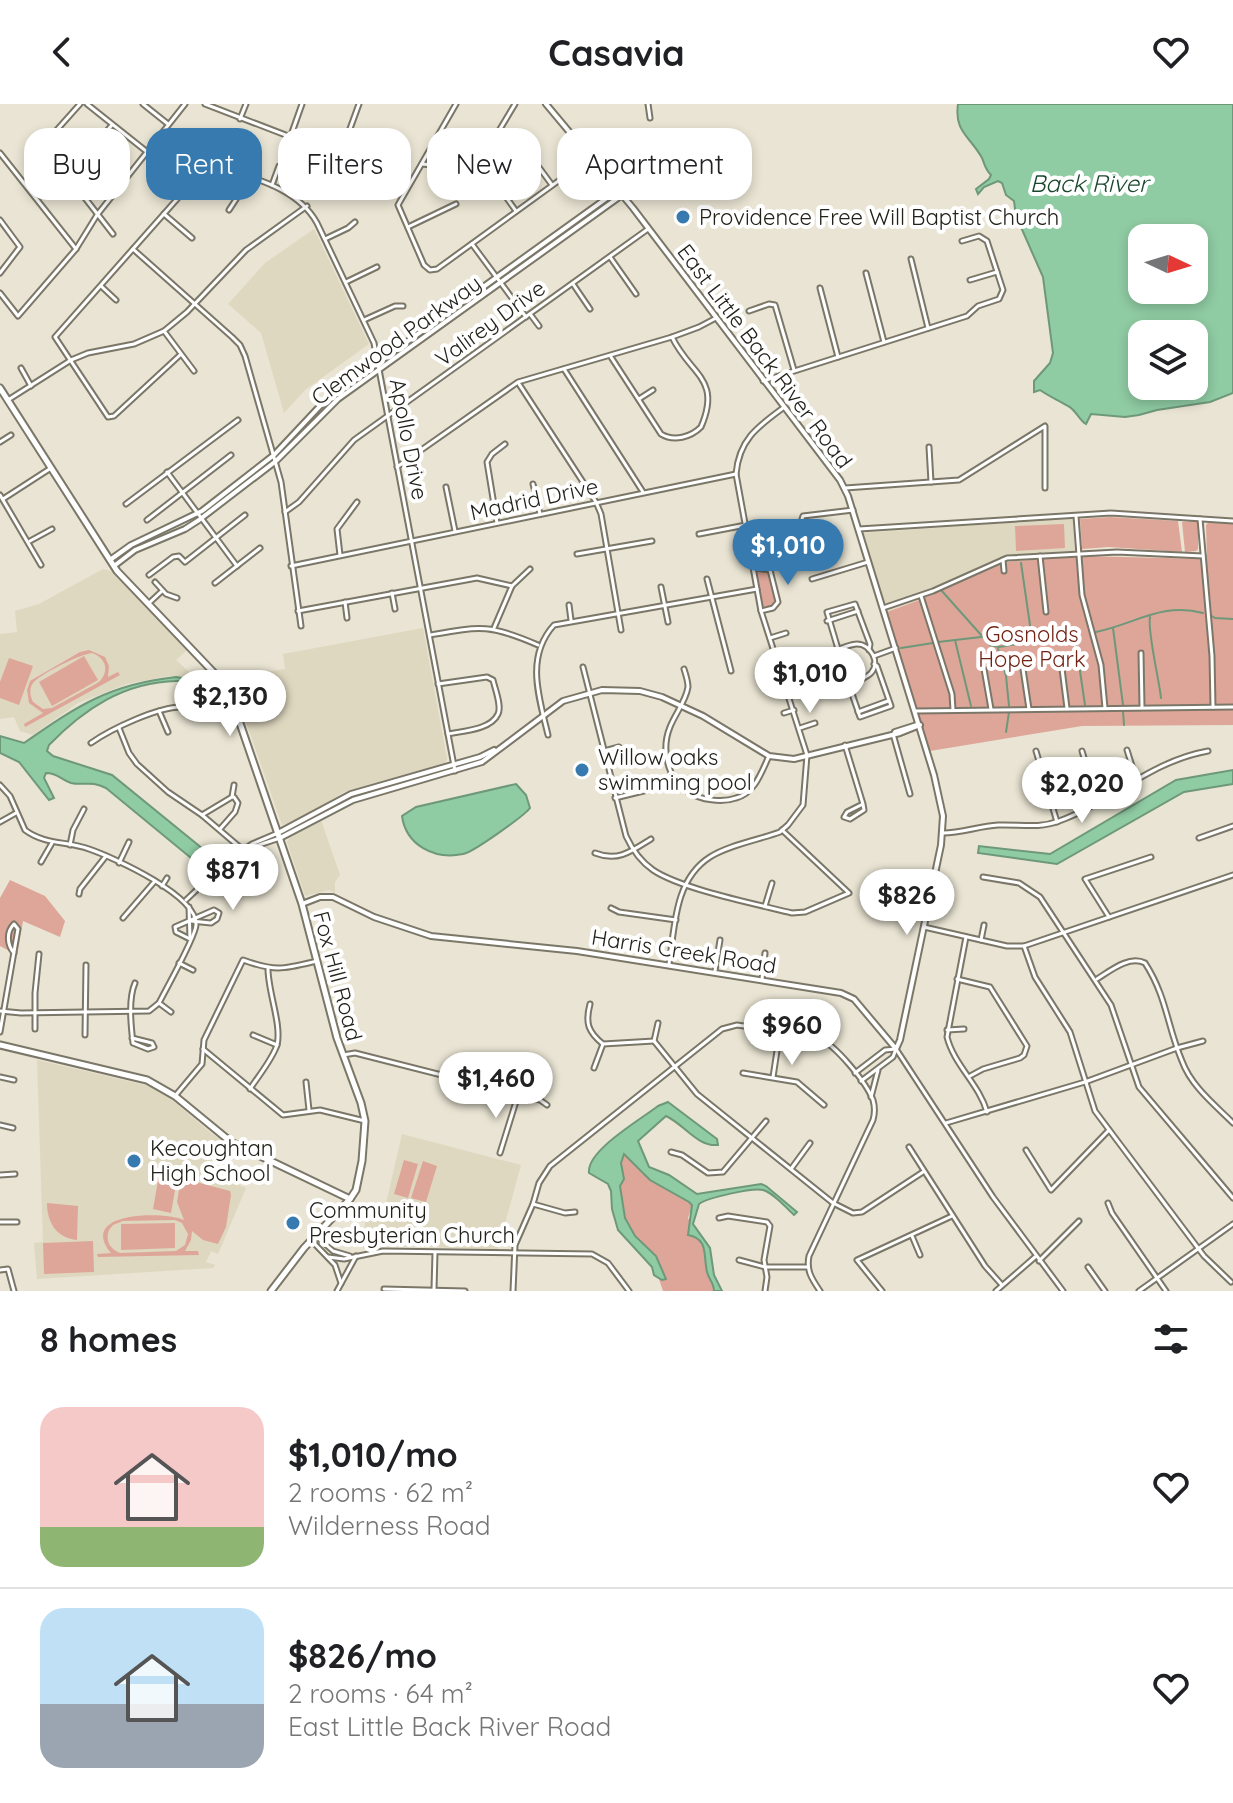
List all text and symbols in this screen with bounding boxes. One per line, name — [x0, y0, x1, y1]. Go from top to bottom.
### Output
icon: back — [40, 30, 84, 74]
text: Casavia — [548, 30, 685, 75]
icon: heart — [1149, 30, 1193, 74]
chip: Buy — [24, 128, 130, 200]
chip: Rent — [146, 128, 262, 200]
chip: Filters — [278, 128, 411, 200]
chip: New — [427, 128, 541, 200]
chip: Apartment — [557, 128, 752, 200]
water label: Back River — [1030, 168, 1151, 198]
place label: Providence Free Will Baptist Church — [699, 203, 1059, 231]
marker: Providence Free Will Baptist Church — [674, 208, 692, 226]
north arrow — [1128, 224, 1208, 304]
map controls — [1128, 224, 1208, 400]
street label: East Little Back River Road — [672, 238, 858, 474]
street label: Clemwood Parkway — [306, 269, 486, 411]
street label: Valirey Drive — [430, 274, 550, 372]
button: layers — [1128, 320, 1208, 400]
street label: Apollo Drive — [384, 376, 434, 502]
street label: Madrid Drive — [467, 472, 601, 526]
pin: $1,010 — [723, 519, 853, 587]
text: $1,010 — [751, 528, 825, 561]
park label: Gosnolds Hope Park — [978, 620, 1086, 673]
pin: $1,010 — [745, 647, 875, 715]
text: $1,010 — [773, 656, 847, 689]
pin: $2,130 — [165, 670, 295, 738]
text: $2,130 — [192, 679, 268, 712]
place label: Willow oaks swimming pool — [598, 743, 752, 796]
pin: $2,020 — [1017, 757, 1147, 825]
marker: Willow oaks swimming pool — [573, 761, 591, 779]
text: $2,020 — [1040, 766, 1124, 799]
pin: $871 — [186, 844, 280, 912]
text: $871 — [205, 853, 261, 886]
pin: $826 — [860, 869, 954, 937]
text: $826 — [878, 878, 936, 911]
street label: Fox Hill Road — [307, 908, 369, 1044]
street label: Harris Creek Road — [590, 923, 778, 979]
pin: $960 — [745, 999, 839, 1067]
text: $960 — [762, 1008, 822, 1041]
pin: $1,460 — [431, 1052, 561, 1120]
text: $1,460 — [457, 1061, 535, 1094]
place label: Kecoughtan High School — [150, 1134, 274, 1187]
marker: Kecoughtan High School — [125, 1152, 143, 1170]
place label: Community Presbyterian Church — [309, 1196, 515, 1249]
marker: Community Presbyterian Church — [284, 1214, 302, 1232]
icon: filters — [1149, 1317, 1193, 1361]
text: 8 homes — [40, 1318, 177, 1361]
text: $1,010/mo — [288, 1433, 458, 1476]
icon: home — [104, 1439, 200, 1535]
icon: heart — [1149, 1465, 1193, 1509]
text: 2 rooms · 62 m² — [288, 1476, 473, 1509]
text: Wilderness Road — [288, 1509, 491, 1542]
text: $826/mo — [288, 1634, 437, 1677]
icon: home — [104, 1640, 200, 1736]
icon: heart — [1149, 1666, 1193, 1710]
text: 2 rooms · 64 m² — [288, 1677, 473, 1710]
text: East Little Back River Road — [288, 1710, 611, 1743]

